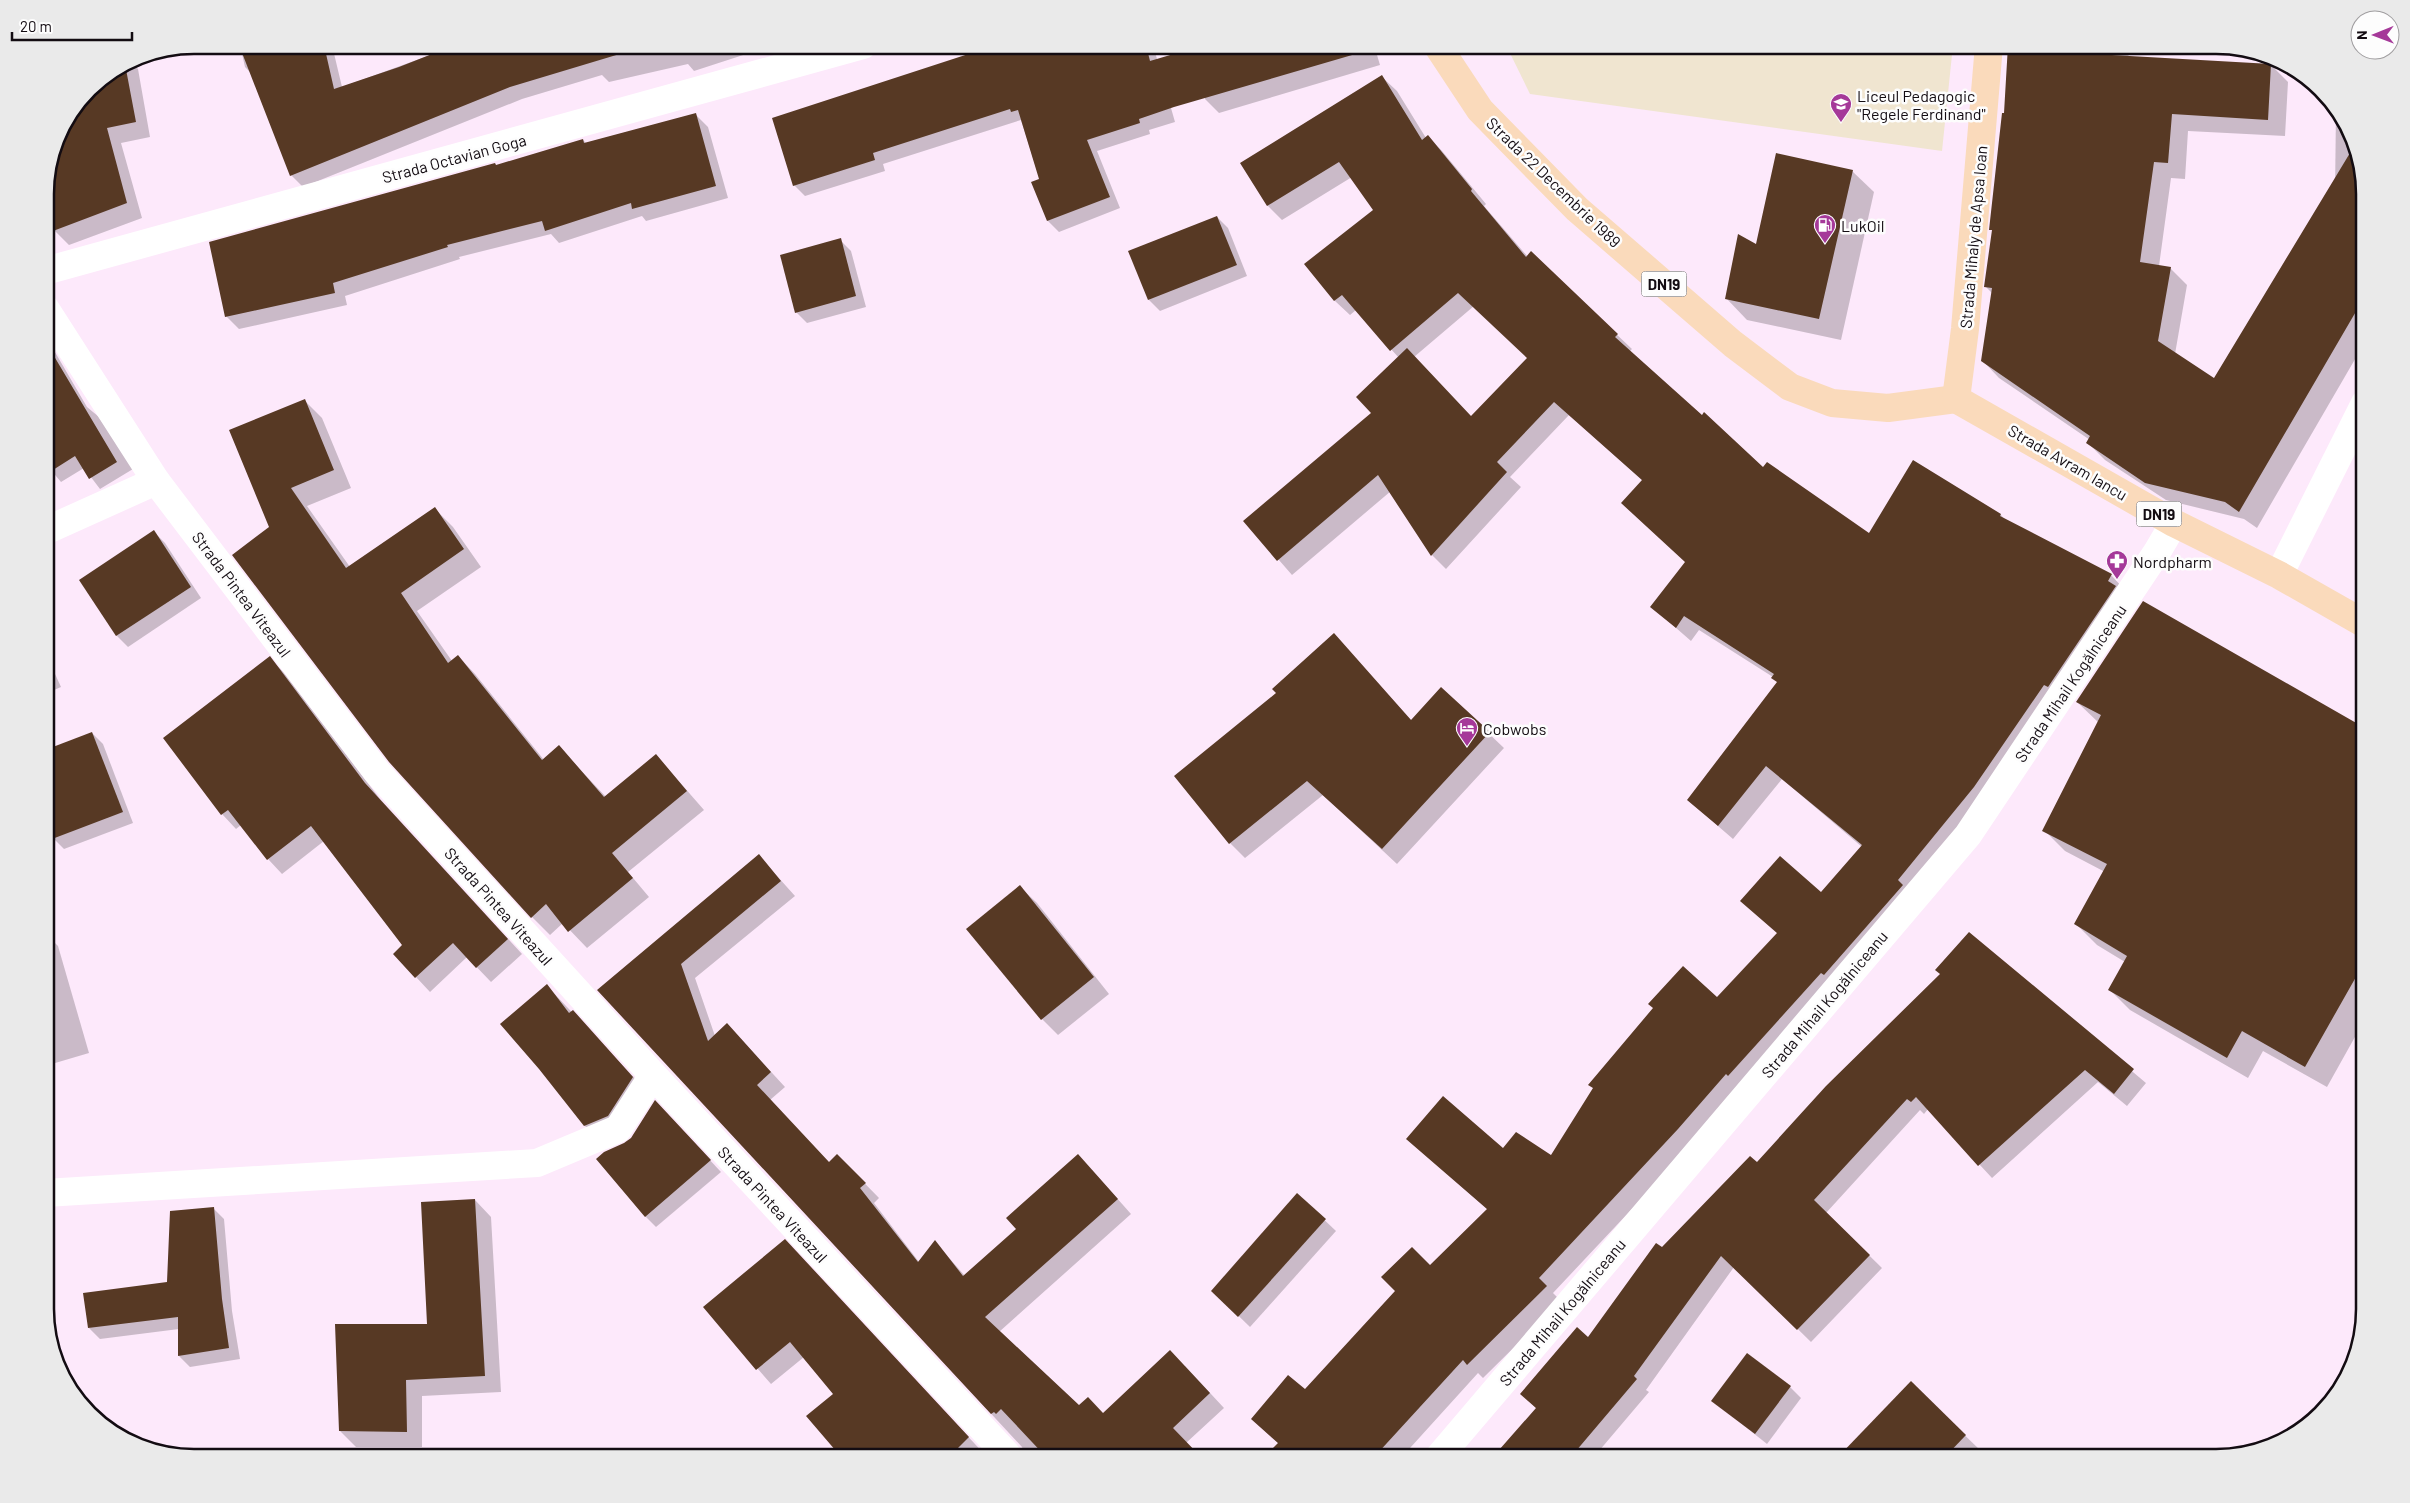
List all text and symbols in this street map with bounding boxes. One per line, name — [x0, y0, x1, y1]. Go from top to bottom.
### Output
scale bar — [12, 10, 132, 42]
north arrow — [2350, 10, 2400, 60]
text: 20 m — [20, 17, 52, 35]
text: N — [2353, 30, 2370, 40]
place label: Liceul Pedagogic "Regele Ferdinand" — [1857, 86, 1986, 123]
school or university icon: Liceul Pedagogic "Regele Ferdinand" — [1829, 92, 1853, 123]
street label: Strada 22 Decembrie 1989 — [1483, 113, 1625, 251]
street label: Strada Octavian Goga — [380, 130, 528, 186]
street label: Strada Mihaly de Apsa Ioan — [1956, 145, 1990, 329]
fuel station icon: LukOil — [1813, 213, 1837, 244]
place label: LukOil — [1841, 216, 1884, 235]
road number: DN19 — [1642, 272, 1686, 296]
street label: Strada Avram Iancu — [2005, 420, 2131, 504]
road number: DN19 — [2136, 502, 2182, 526]
street label: Strada Pintea Viteazul — [189, 528, 295, 660]
pharmacy icon: Nordpharm — [2105, 549, 2129, 580]
place label: Nordpharm — [2133, 552, 2212, 571]
street label: Strada Mihail Kogălniceanu — [2010, 601, 2130, 765]
hotel icon: Cobwobs — [1455, 716, 1479, 747]
place label: Cobwobs — [1483, 719, 1546, 738]
street label: Strada Pintea Viteazul — [441, 843, 557, 969]
street label: Strada Mihail Kogălniceanu — [1757, 927, 1891, 1081]
street label: Strada Pintea Viteazul — [714, 1142, 832, 1266]
street label: Strada Mihail Kogălniceanu — [1495, 1235, 1629, 1389]

